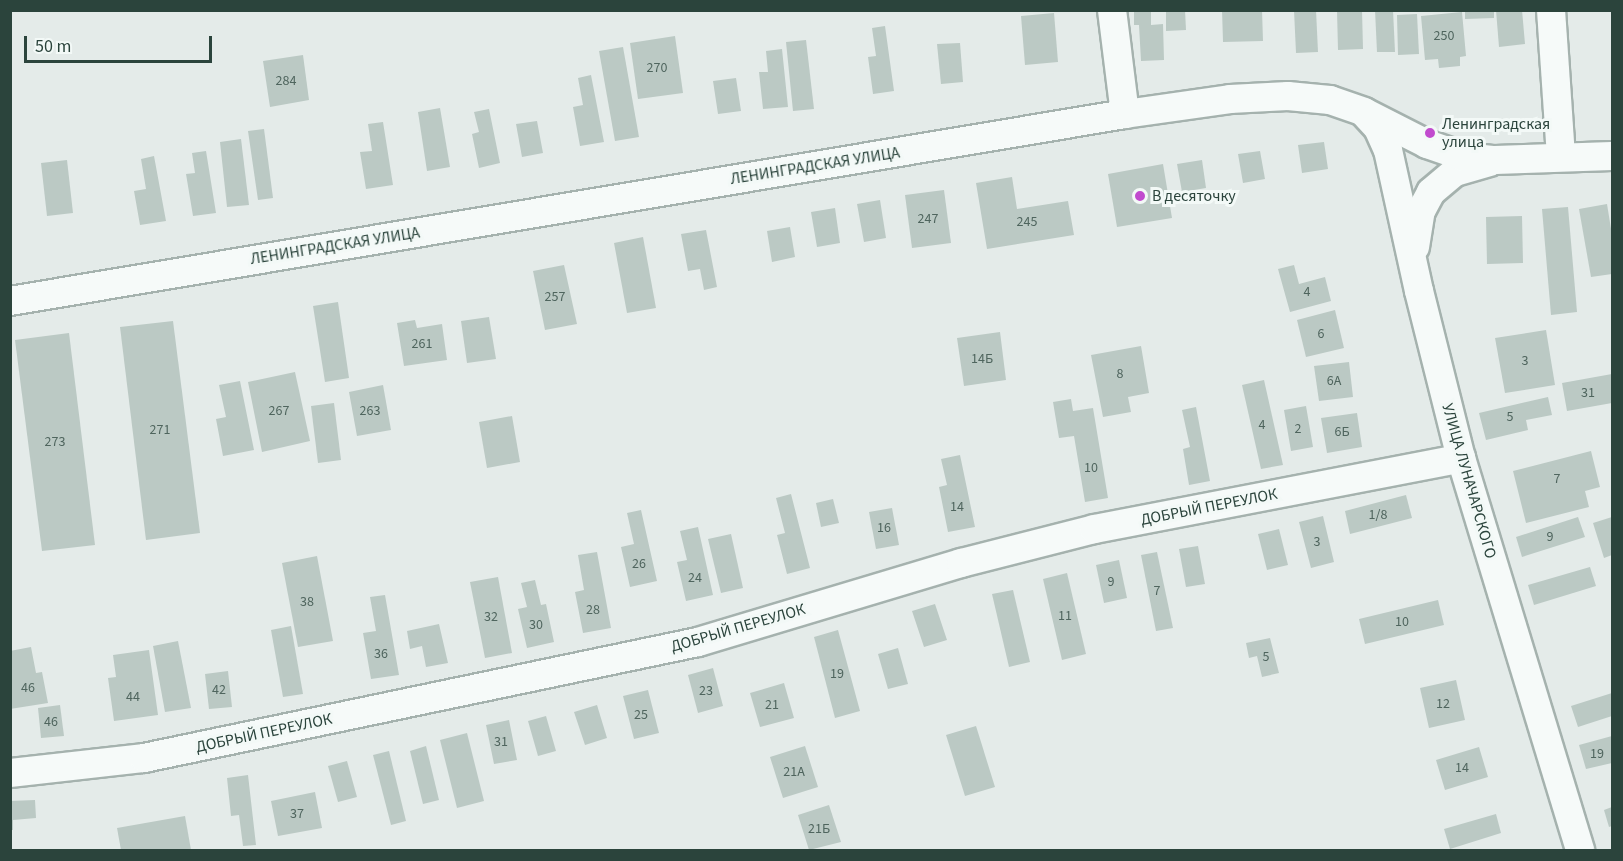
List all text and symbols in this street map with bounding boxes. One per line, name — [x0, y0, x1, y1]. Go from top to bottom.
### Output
scale bar — [27, 24, 214, 62]
house number: 250 — [1434, 28, 1454, 44]
text: 50 m — [35, 34, 71, 59]
house number: 270 — [647, 60, 667, 76]
house number: 284 — [276, 73, 296, 89]
place label: Ленинградская улица — [1442, 114, 1550, 152]
marker: Ленинградская улица — [1423, 126, 1437, 140]
street label: ЛЕНИНГРАДСКАЯ УЛИЦА — [729, 143, 901, 189]
place label: В десяточку — [1152, 186, 1236, 206]
marker: В десяточку — [1133, 189, 1147, 203]
house number: 247 — [918, 211, 938, 227]
house number: 245 — [1017, 214, 1037, 230]
street label: ЛЕНИНГРАДСКАЯ УЛИЦА — [249, 223, 421, 269]
house number: 4 — [1304, 284, 1310, 300]
house number: 257 — [545, 289, 565, 305]
house number: 6 — [1318, 326, 1324, 342]
house number: 261 — [412, 336, 432, 352]
house number: 14Б — [971, 351, 993, 367]
house number: 3 — [1522, 353, 1528, 369]
house number: 8 — [1117, 366, 1123, 382]
house number: 6А — [1327, 373, 1341, 389]
house number: 31 — [1581, 385, 1595, 401]
street label: УЛИЦА ЛУНАЧАРСКОГО — [1438, 401, 1500, 561]
house number: 267 — [269, 403, 289, 419]
house number: 263 — [360, 403, 380, 419]
house number: 5 — [1507, 409, 1513, 425]
house number: 4 — [1259, 417, 1265, 433]
house number: 2 — [1295, 421, 1301, 437]
house number: 271 — [150, 422, 170, 438]
house number: 6Б — [1334, 424, 1350, 440]
house number: 273 — [45, 434, 65, 450]
house number: 10 — [1084, 460, 1098, 476]
house number: 7 — [1554, 471, 1560, 487]
street label: ДОБРЫЙ ПЕРЕУЛОК — [1139, 484, 1279, 530]
house number: 14 — [950, 499, 964, 515]
house number: 1/8 — [1369, 507, 1387, 523]
house number: 16 — [877, 520, 891, 536]
house number: 9 — [1547, 529, 1553, 545]
house number: 3 — [1314, 534, 1320, 550]
house number: 26 — [632, 556, 646, 572]
house number: 24 — [688, 570, 702, 586]
house number: 9 — [1108, 574, 1114, 590]
house number: 7 — [1154, 583, 1160, 599]
house number: 38 — [300, 594, 314, 610]
street label: ДОБРЫЙ ПЕРЕУЛОК — [669, 600, 807, 656]
house number: 28 — [586, 602, 600, 618]
house number: 11 — [1058, 608, 1072, 624]
house number: 32 — [484, 609, 498, 625]
house number: 10 — [1395, 614, 1409, 630]
house number: 30 — [529, 617, 543, 633]
house number: 36 — [374, 646, 388, 662]
house number: 5 — [1263, 649, 1269, 665]
house number: 19 — [830, 666, 844, 682]
house number: 46 — [21, 680, 35, 696]
house number: 42 — [212, 682, 226, 698]
house number: 23 — [699, 683, 713, 699]
house number: 44 — [126, 689, 140, 705]
house number: 12 — [1436, 696, 1450, 712]
house number: 21 — [765, 697, 779, 713]
house number: 25 — [634, 707, 648, 723]
street label: ДОБРЫЙ ПЕРЕУЛОК — [194, 709, 334, 757]
house number: 46 — [44, 714, 58, 730]
house number: 31 — [494, 734, 508, 750]
house number: 19 — [1590, 746, 1604, 762]
house number: 14 — [1455, 760, 1469, 776]
house number: 21А — [783, 764, 805, 780]
house number: 37 — [290, 806, 304, 822]
house number: 21Б — [808, 821, 830, 837]

